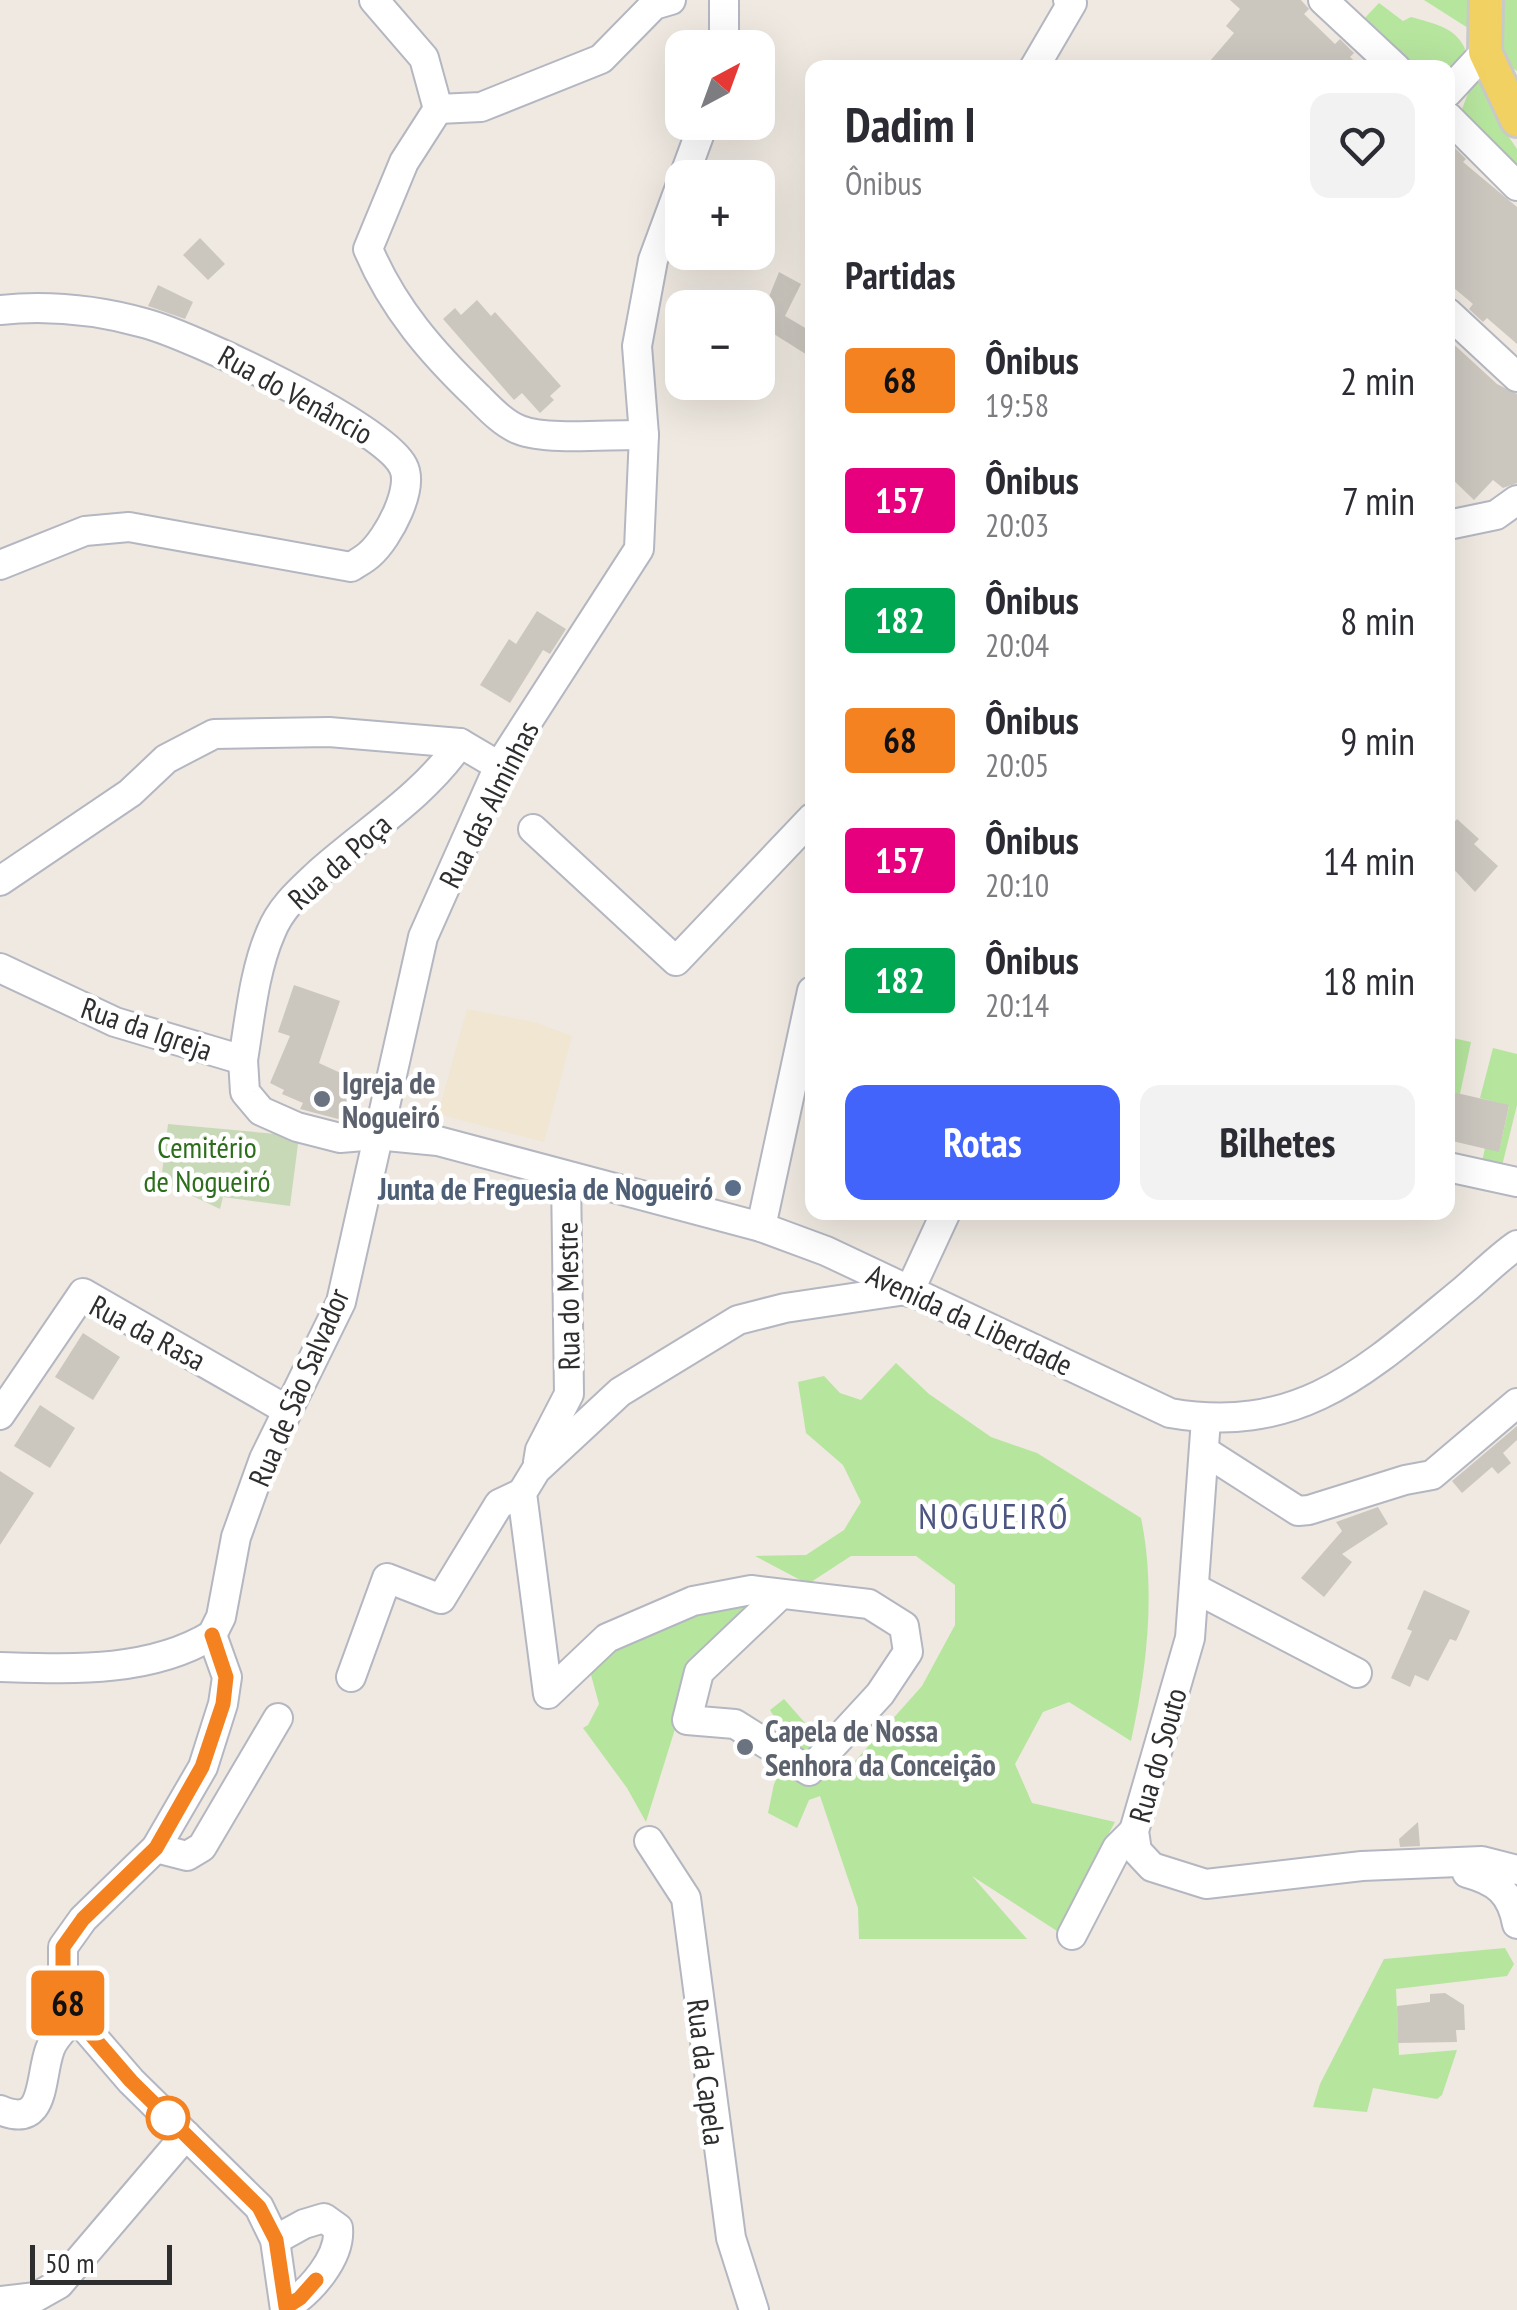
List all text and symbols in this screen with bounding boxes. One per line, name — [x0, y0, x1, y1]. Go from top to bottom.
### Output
north arrow — [665, 30, 775, 140]
map controls — [665, 30, 775, 400]
text: Dadim I — [845, 93, 976, 155]
button: heart — [1310, 93, 1415, 198]
button: + — [665, 160, 775, 270]
text: Ônibus — [845, 162, 922, 204]
text: Partidas — [845, 250, 956, 299]
button: − — [665, 290, 775, 400]
text: Ônibus — [985, 335, 1079, 384]
street label: Rua do Venâncio — [212, 336, 380, 452]
text: 2 min — [1340, 356, 1415, 405]
text: 68 — [883, 357, 917, 403]
text: 19:58 — [985, 384, 1049, 426]
text: Ônibus — [985, 455, 1079, 504]
text: 7 min — [1342, 476, 1415, 525]
text: 157 — [875, 477, 925, 523]
text: 20:03 — [985, 504, 1049, 546]
text: Ônibus — [985, 575, 1079, 624]
text: 8 min — [1340, 596, 1415, 645]
text: 182 — [875, 597, 925, 643]
text: 20:04 — [985, 624, 1049, 666]
text: Ônibus — [985, 695, 1079, 744]
street label: Rua das Alminhas — [429, 714, 547, 894]
text: 9 min — [1340, 716, 1415, 765]
text: 68 — [883, 717, 917, 763]
text: 20:05 — [985, 744, 1049, 786]
street label: Rua da Poça — [279, 805, 399, 917]
text: Ônibus — [985, 815, 1079, 864]
text: 14 min — [1323, 836, 1415, 885]
text: 157 — [875, 837, 925, 883]
text: 20:10 — [985, 864, 1049, 906]
text: Ônibus — [985, 935, 1079, 984]
text: 18 min — [1323, 956, 1415, 1005]
text: 182 — [875, 957, 925, 1003]
text: 20:14 — [985, 984, 1049, 1026]
street label: Rua da Igreja — [76, 987, 218, 1069]
place label: Igreja de Nogueiró — [342, 1063, 440, 1136]
button: Rotas — [845, 1085, 1120, 1200]
button: Bilhetes — [1140, 1085, 1415, 1200]
marker: Igreja de Nogueiró — [311, 1088, 333, 1110]
park label: Cemitério de Nogueiró — [144, 1127, 270, 1200]
place label: Junta de Freguesia de Nogueiró — [377, 1169, 713, 1208]
marker: Junta de Freguesia de Nogueiró — [722, 1177, 744, 1199]
street label: Rua do Mestre — [546, 1221, 588, 1371]
street label: Avenida da Liberdade — [861, 1254, 1079, 1384]
street label: Rua de São Salvador — [239, 1281, 358, 1492]
street label: Rua da Rasa — [83, 1285, 213, 1379]
district label: NOGUEIRÓ — [918, 1493, 1070, 1539]
street label: Rua do Souto — [1119, 1683, 1195, 1827]
place label: Capela de Nossa Senhora da Conceição — [765, 1711, 996, 1784]
marker: Capela de Nossa Senhora da Conceição — [734, 1736, 756, 1758]
line badge: 68 — [23, 1970, 113, 2036]
text: 68 — [51, 1980, 85, 2026]
street label: Rua da Capela — [679, 1997, 735, 2147]
unlabelled marker — [147, 2097, 189, 2139]
scale bar — [30, 2240, 172, 2284]
text: 50 m — [45, 2244, 94, 2281]

